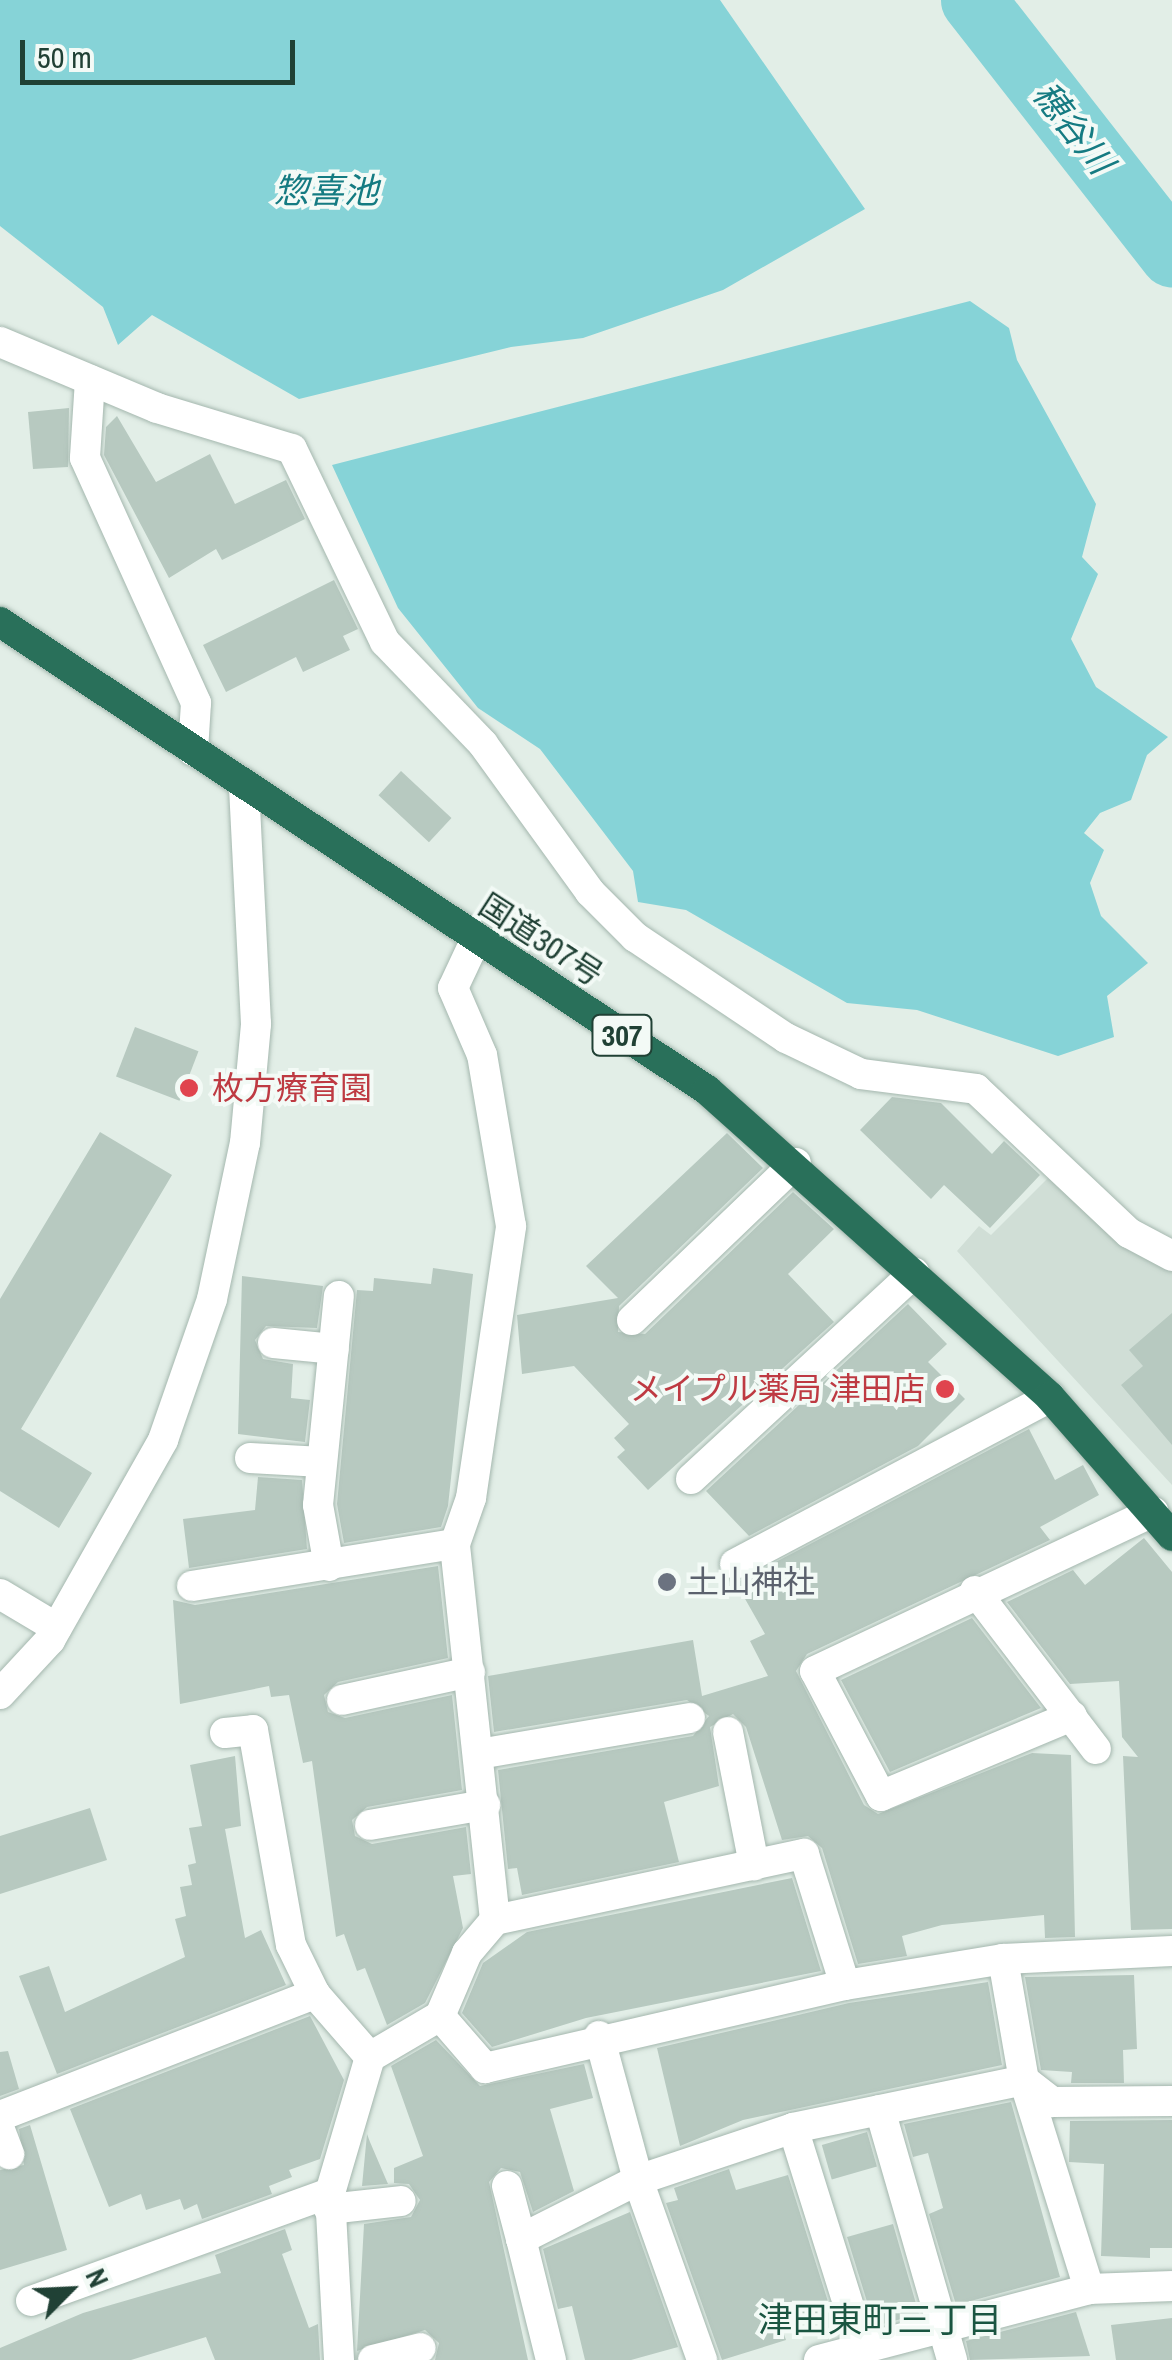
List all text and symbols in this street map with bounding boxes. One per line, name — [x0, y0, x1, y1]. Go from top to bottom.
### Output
scale bar — [25, 20, 300, 82]
text: 50 m — [37, 37, 92, 77]
water label: 穂谷川 — [1024, 74, 1122, 182]
water label: 惣喜池 — [274, 170, 378, 212]
street label: 国道307号 — [472, 886, 610, 994]
road number: 307 — [590, 1010, 654, 1060]
place label: 枚方療育園 — [212, 1069, 372, 1107]
marker: 枚方療育園 — [176, 1075, 202, 1101]
place label: メイプル薬局 津田店 — [630, 1370, 925, 1408]
marker: メイプル薬局 津田店 — [934, 1378, 956, 1400]
place label: 土山神社 — [687, 1563, 815, 1601]
marker: 土山神社 — [656, 1571, 678, 1593]
north arrow — [20, 2240, 120, 2340]
text: N — [77, 2262, 118, 2293]
district label: 津田東町三丁目 — [758, 2299, 1002, 2341]

